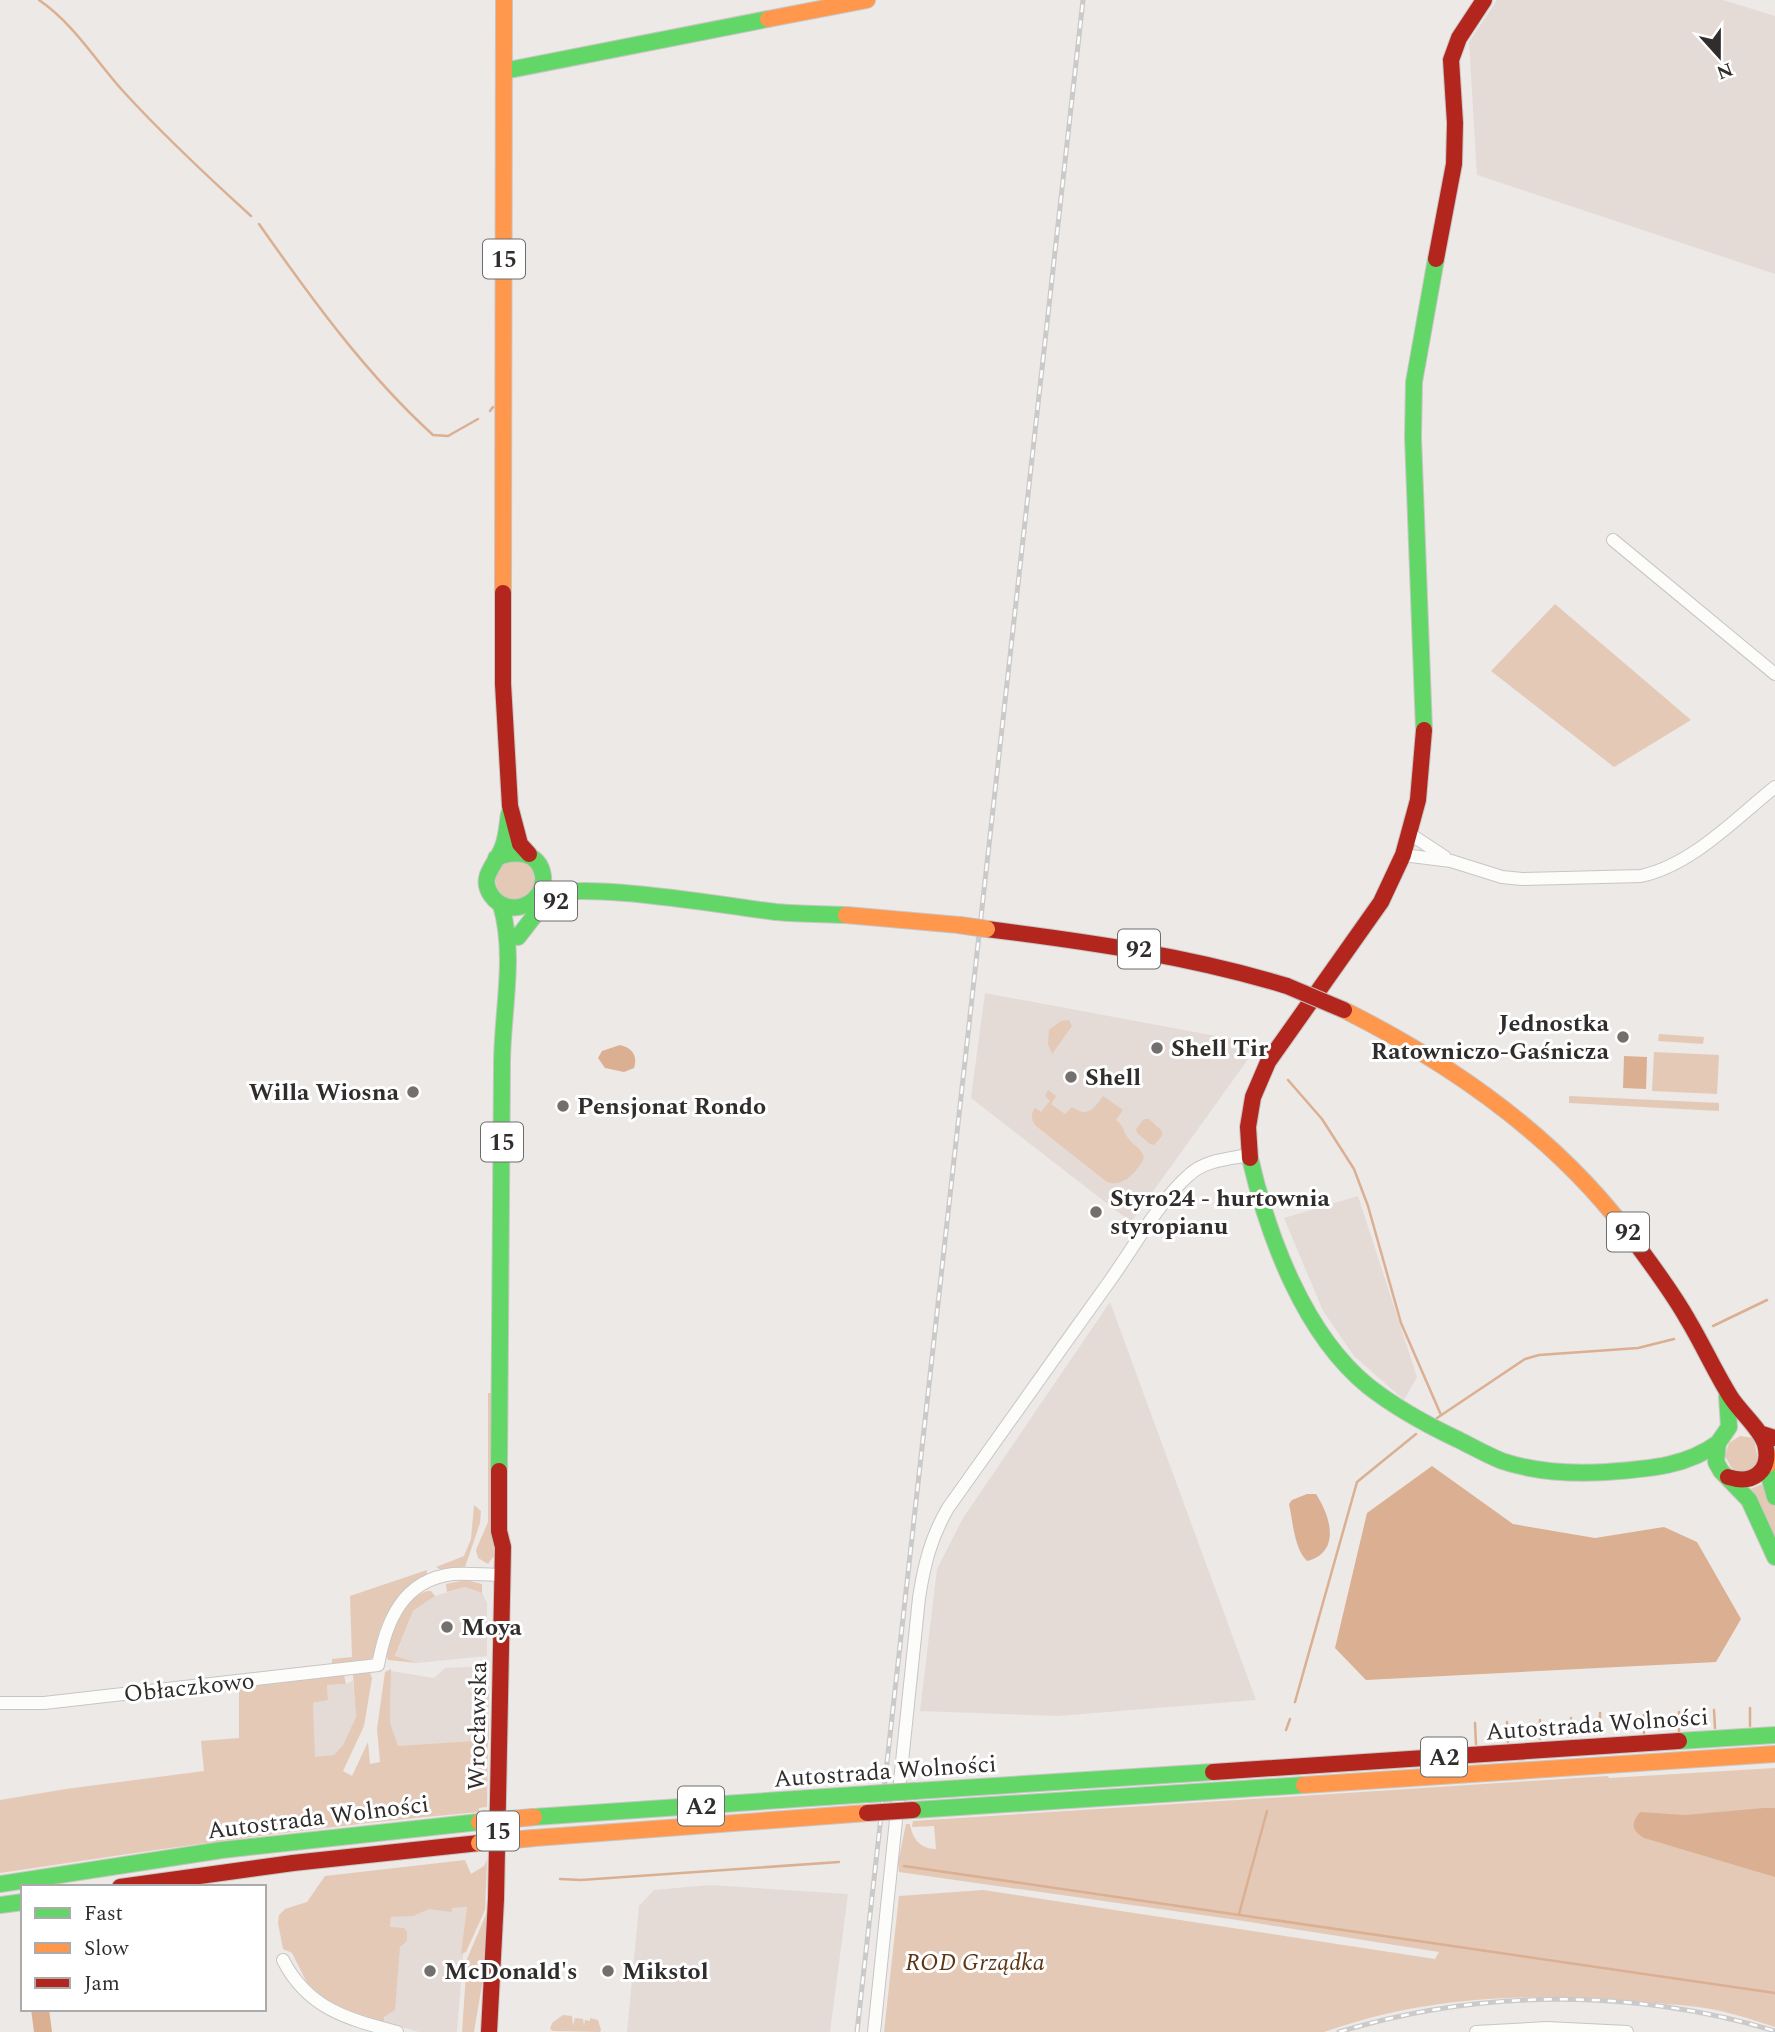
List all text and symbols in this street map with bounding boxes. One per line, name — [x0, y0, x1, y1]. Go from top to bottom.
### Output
north arrow — [1684, 21, 1754, 91]
text: N — [1712, 54, 1737, 87]
road number: 15 — [483, 240, 525, 278]
road number: 92 — [535, 882, 577, 920]
road number: 92 — [1118, 930, 1160, 968]
place label: Jednostka Ratowniczo-Gaśnicza — [1371, 1006, 1610, 1070]
marker: Jednostka Ratowniczo-Gaśnicza — [1615, 1029, 1631, 1045]
place label: Shell Tir — [1171, 1031, 1269, 1067]
marker: Shell Tir — [1149, 1040, 1165, 1056]
place label: Shell — [1085, 1060, 1141, 1096]
marker: Shell — [1063, 1069, 1079, 1085]
place label: Willa Wiosna — [249, 1075, 400, 1111]
marker: Willa Wiosna — [405, 1084, 421, 1100]
place label: Pensjonat Rondo — [577, 1089, 766, 1125]
marker: Pensjonat Rondo — [555, 1098, 571, 1114]
road number: 15 — [481, 1122, 523, 1162]
place label: Styro24 - hurtownia styropianu — [1110, 1181, 1331, 1245]
marker: Styro24 - hurtownia styropianu — [1088, 1204, 1104, 1220]
road number: 92 — [1607, 1212, 1649, 1252]
place label: Moya — [461, 1610, 523, 1646]
marker: Moya — [439, 1619, 455, 1635]
street label: Wrocławska — [459, 1661, 497, 1791]
street label: Obłaczkowo — [122, 1663, 256, 1713]
street label: Autostrada Wolności — [1484, 1699, 1710, 1751]
road number: A2 — [1421, 1738, 1467, 1776]
street label: Autostrada Wolności — [772, 1746, 998, 1798]
road number: A2 — [678, 1786, 724, 1826]
street label: Autostrada Wolności — [205, 1787, 431, 1849]
road number: 15 — [477, 1812, 519, 1850]
legend — [21, 1885, 266, 2011]
text: Fast — [84, 1898, 123, 1930]
text: Slow — [84, 1933, 130, 1965]
park label: ROD Grządka — [905, 1945, 1045, 1981]
place label: McDonald's — [444, 1954, 577, 1990]
place label: Mikstol — [622, 1954, 709, 1990]
marker: McDonald's — [422, 1963, 438, 1979]
marker: Mikstol — [600, 1963, 616, 1979]
text: Jam — [84, 1968, 120, 2000]

